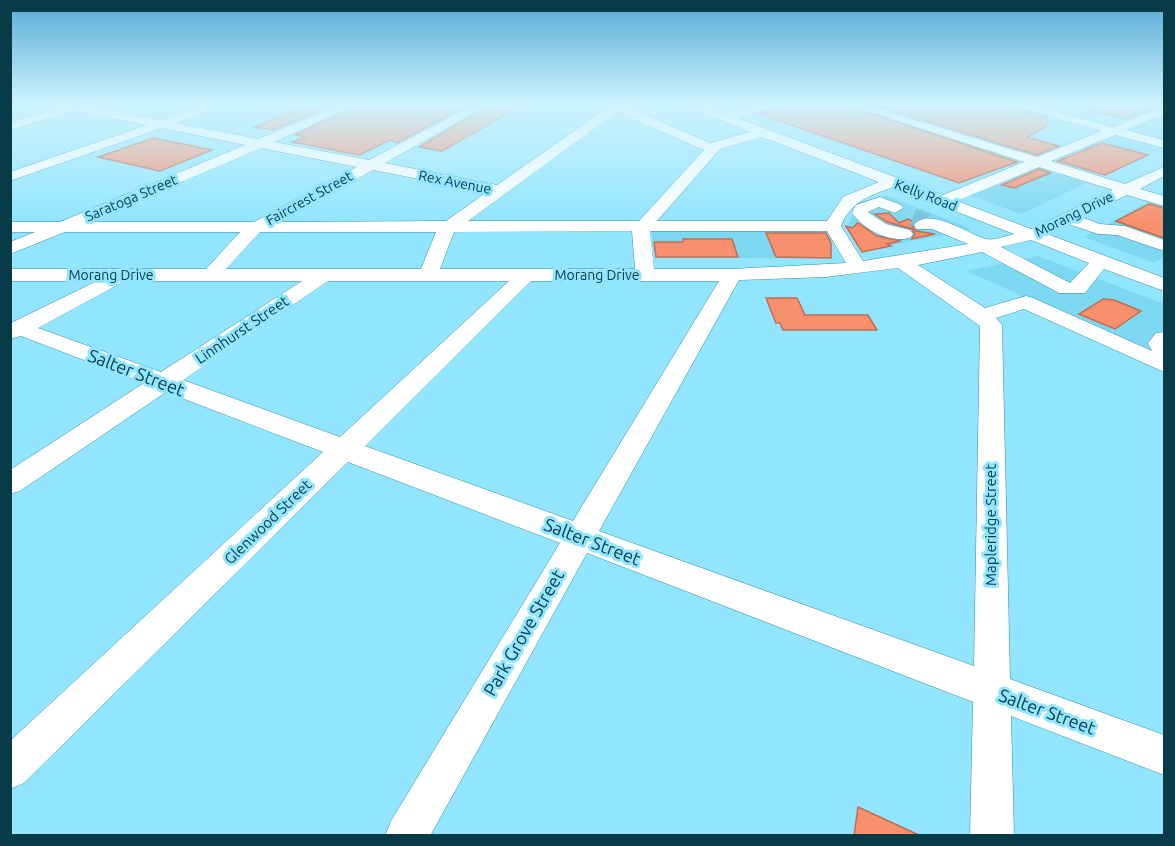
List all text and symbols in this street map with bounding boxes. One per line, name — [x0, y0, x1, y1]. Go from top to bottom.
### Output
street label: Faircrest Street — [263, 167, 355, 228]
street label: Rex Avenue — [417, 167, 493, 197]
street label: Saratoga Street — [83, 171, 180, 225]
street label: Kelly Road — [892, 176, 960, 214]
street label: Morang Drive — [1032, 188, 1116, 240]
street label: Morang Drive — [68, 267, 154, 283]
street label: Morang Drive — [554, 267, 640, 283]
street label: Linnhurst Street — [192, 292, 292, 367]
street label: Salter Street — [85, 345, 187, 400]
street label: Mapleridge Street — [982, 464, 999, 586]
street label: Glenwood Street — [221, 476, 315, 567]
street label: Salter Street — [541, 514, 643, 569]
street label: Park Grove Street — [479, 566, 567, 699]
street label: Salter Street — [996, 684, 1098, 738]

